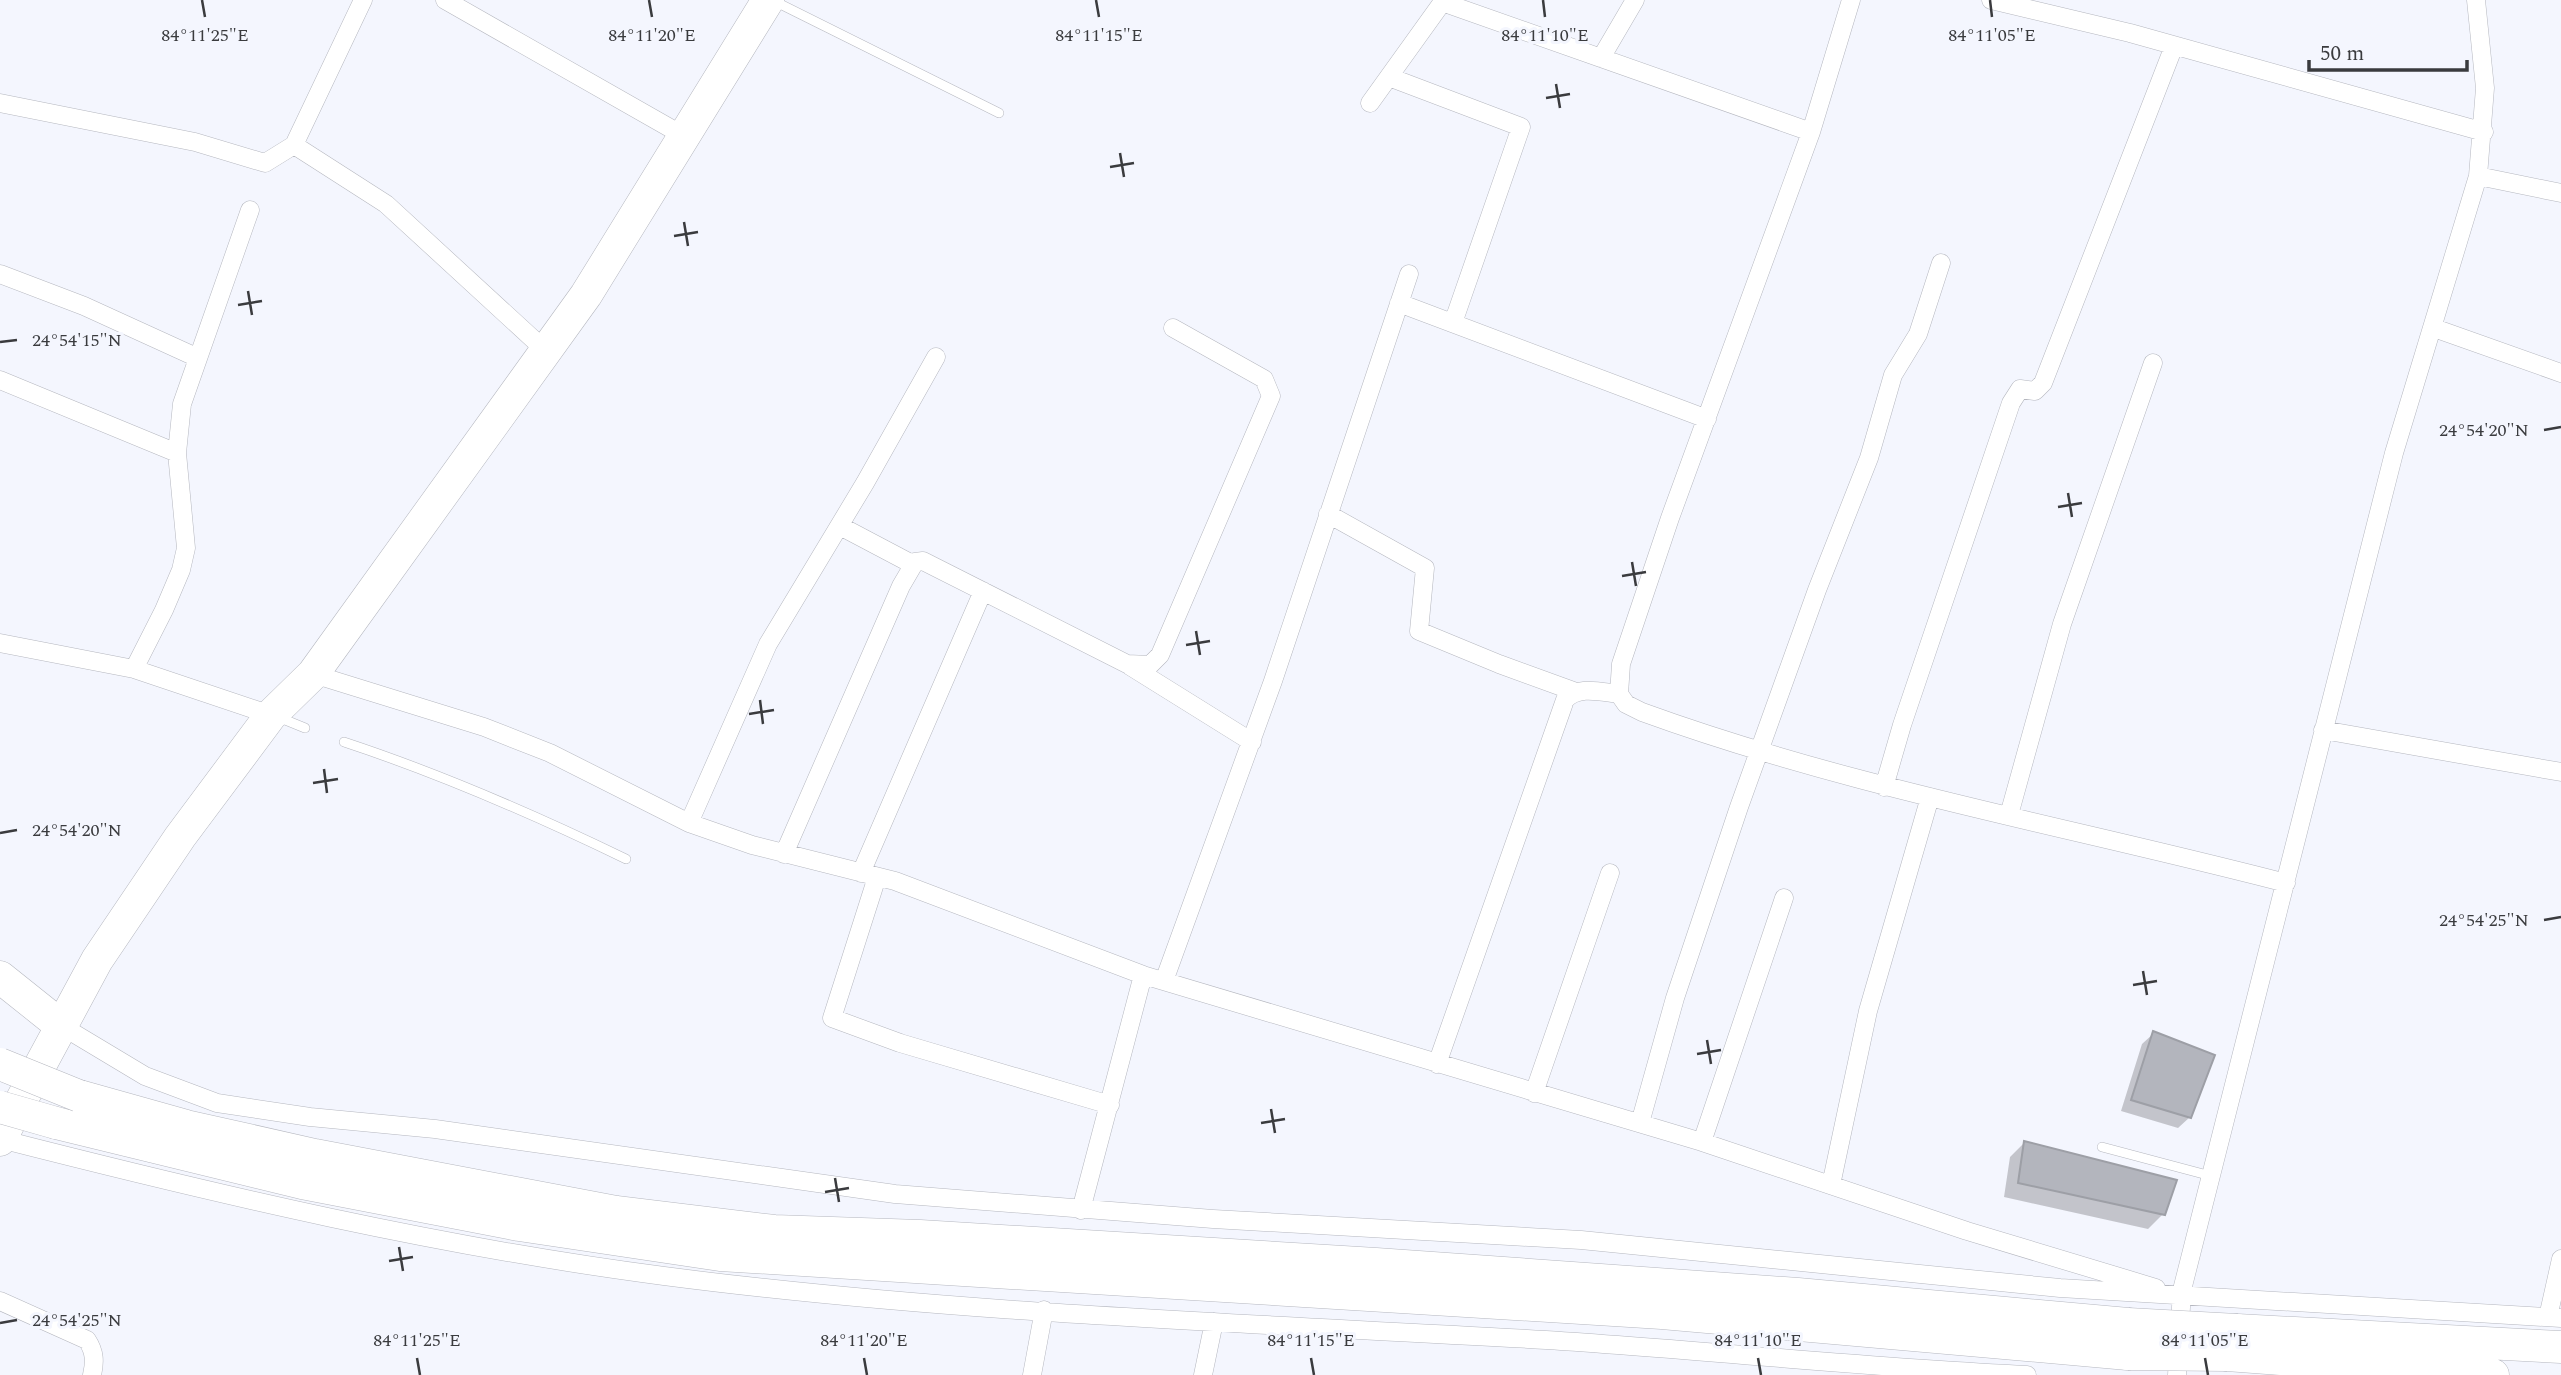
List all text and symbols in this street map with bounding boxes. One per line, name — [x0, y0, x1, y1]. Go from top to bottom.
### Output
text: 84°11'25"E — [161, 22, 249, 49]
text: 84°11'20"E — [608, 22, 696, 49]
text: 84°11'15"E — [1055, 22, 1143, 49]
text: 84°11'10"E — [1501, 22, 1589, 49]
text: 84°11'05"E — [1948, 22, 2036, 49]
scale bar — [2309, 28, 2466, 72]
text: 50 m — [2320, 38, 2364, 70]
text: 24°54'15"N — [32, 327, 122, 354]
text: 24°54'20"N — [2439, 417, 2529, 444]
text: 24°54'20"N — [32, 817, 122, 844]
text: 24°54'25"N — [2439, 907, 2529, 934]
text: 24°54'25"N — [32, 1307, 122, 1334]
text: 84°11'25"E — [373, 1327, 461, 1354]
text: 84°11'20"E — [820, 1327, 908, 1354]
text: 84°11'15"E — [1267, 1327, 1355, 1354]
text: 84°11'10"E — [1714, 1327, 1802, 1354]
text: 84°11'05"E — [2161, 1327, 2249, 1354]

